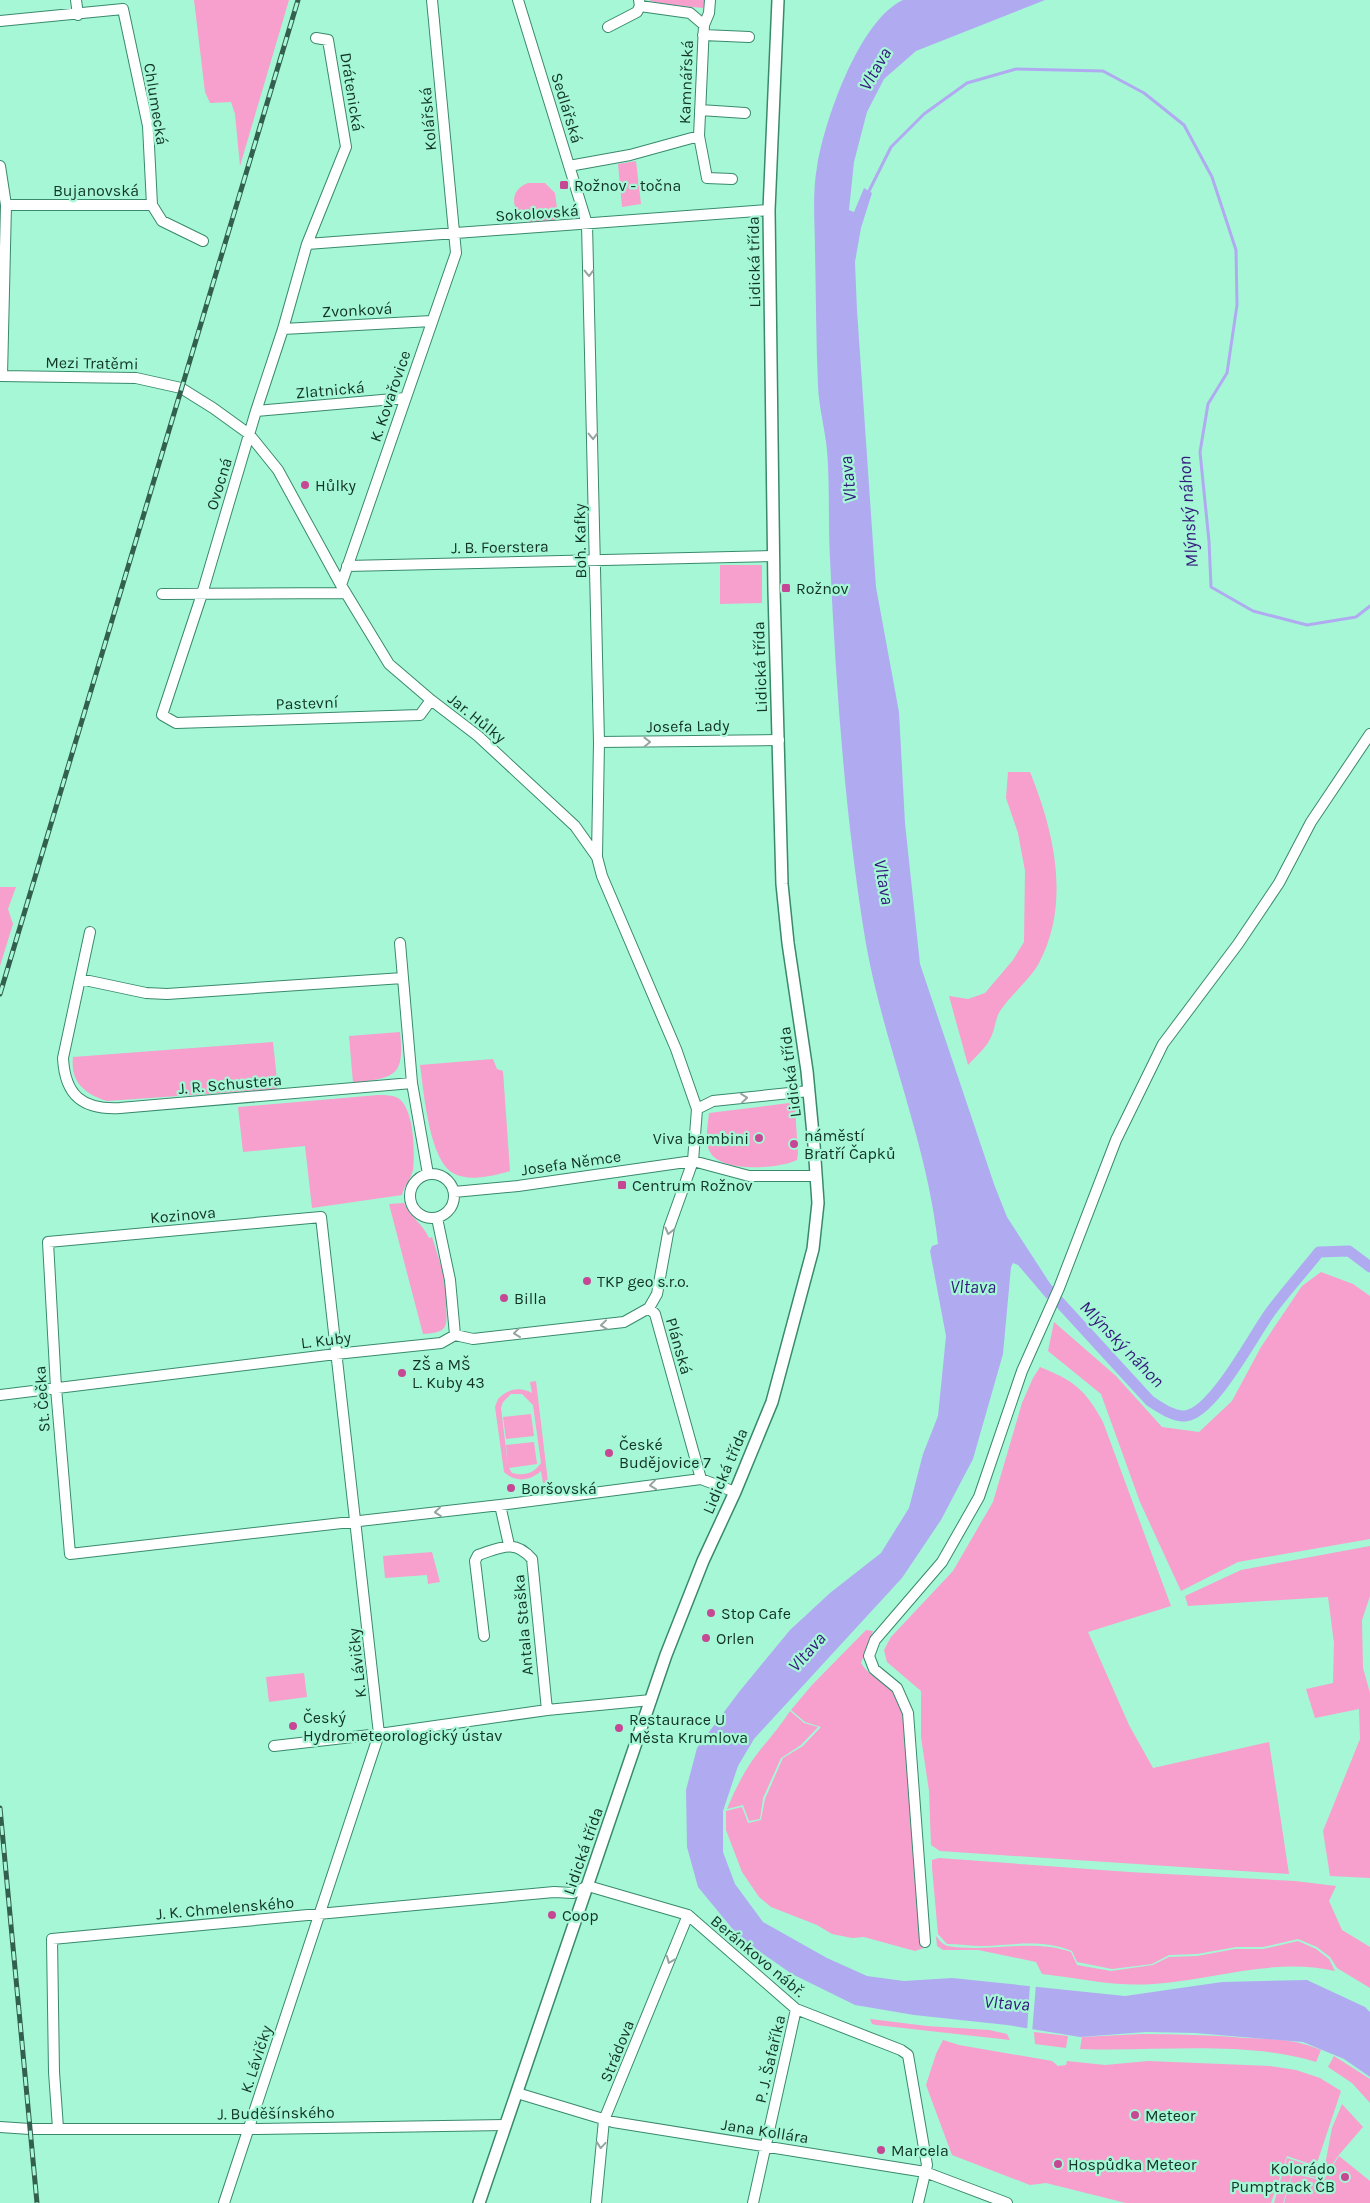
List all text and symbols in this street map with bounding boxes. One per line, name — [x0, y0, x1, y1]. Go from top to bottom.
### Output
street label: Kamnářská — [675, 40, 697, 124]
water label: Vltava — [854, 44, 896, 94]
street label: Drátenická — [336, 51, 368, 133]
street label: Chlumecká — [140, 62, 172, 146]
street label: Sedlářská — [547, 70, 587, 146]
street label: Kolářská — [416, 86, 440, 152]
place label: Rožnov - točna — [574, 176, 681, 195]
marker: Rožnov - točna — [558, 179, 570, 191]
street label: Bujanovská — [53, 181, 139, 200]
street label: Sokolovská — [495, 201, 579, 225]
street label: Lidická třída — [744, 216, 764, 308]
one-way arrow — [583, 269, 594, 277]
street label: Zvonková — [321, 299, 393, 321]
street label: K. Kovařovice — [365, 348, 415, 444]
street label: Mezi Tratěmi — [45, 353, 139, 373]
street label: Zlatnická — [295, 378, 365, 402]
one-way arrow — [587, 432, 598, 440]
street label: Ovocná — [202, 455, 236, 513]
water label: Vltava — [835, 455, 861, 503]
water label: Mlýnský náhon — [1173, 455, 1203, 569]
place label: Hůlky — [315, 476, 357, 495]
marker: Hůlky — [299, 479, 311, 491]
street label: Boh. Kafky — [570, 503, 590, 579]
street label: J. B. Foerstera — [451, 537, 549, 557]
place label: Rožnov — [796, 579, 849, 598]
marker: Rožnov — [780, 582, 792, 594]
street label: Lidická třída — [749, 621, 771, 713]
street label: Jar. Hůlky — [444, 689, 510, 747]
street label: Pastevní — [275, 692, 339, 714]
street label: Josefa Lady — [646, 716, 730, 736]
one-way arrow — [644, 737, 652, 747]
water label: Vltava — [869, 857, 899, 907]
street label: Lidická třída — [775, 1026, 805, 1118]
street label: J. R. Schustera — [177, 1070, 283, 1098]
one-way arrow — [740, 1093, 748, 1104]
place label: náměstí Bratří Čapků — [804, 1126, 896, 1163]
place label: Viva bambini — [653, 1129, 749, 1148]
marker: Viva bambini — [753, 1132, 765, 1144]
marker: náměstí Bratří Čapků — [788, 1138, 800, 1150]
street label: Josefa Němce — [520, 1147, 622, 1179]
place label: Centrum Rožnov — [632, 1176, 753, 1195]
marker: Centrum Rožnov — [616, 1179, 628, 1191]
street label: Kozinova — [149, 1203, 217, 1227]
one-way arrow — [664, 1227, 675, 1236]
place label: TKP geo s.r.o. — [597, 1272, 689, 1291]
marker: TKP geo s.r.o. — [581, 1275, 593, 1287]
water label: Vltava — [950, 1276, 996, 1298]
place label: Billa — [514, 1289, 546, 1308]
marker: Billa — [498, 1292, 510, 1304]
water label: Mlýnský náhon — [1075, 1296, 1169, 1392]
street label: Plánská — [662, 1315, 696, 1377]
one-way arrow — [600, 1319, 608, 1330]
street label: L. Kuby — [300, 1327, 353, 1353]
one-way arrow — [512, 1328, 521, 1338]
place label: ZŠ a MŠ L. Kuby 43 — [412, 1355, 485, 1392]
street label: St. Čečka — [30, 1365, 54, 1433]
marker: ZŠ a MŠ L. Kuby 43 — [396, 1367, 408, 1379]
street label: Lidická třída — [698, 1425, 752, 1517]
place label: České Budějovice 7 — [619, 1435, 711, 1472]
marker: České Budějovice 7 — [603, 1447, 615, 1459]
place label: Boršovská — [521, 1479, 597, 1498]
one-way arrow — [648, 1479, 656, 1490]
marker: Boršovská — [505, 1482, 517, 1494]
one-way arrow — [434, 1506, 442, 1517]
street label: Antala Staška — [509, 1574, 537, 1676]
place label: Stop Cafe — [721, 1604, 791, 1623]
marker: Stop Cafe — [705, 1607, 717, 1619]
street label: K. Lávičky — [344, 1627, 370, 1699]
water label: Vltava — [783, 1628, 831, 1676]
place label: Orlen — [716, 1629, 754, 1648]
marker: Orlen — [700, 1632, 712, 1644]
place label: Český Hydrometeorologický ústav — [303, 1708, 502, 1745]
place label: Restaurace U Města Krumlova — [629, 1710, 748, 1747]
marker: Český Hydrometeorologický ústav — [287, 1720, 299, 1732]
marker: Restaurace U Města Krumlova — [613, 1722, 625, 1734]
street label: Lidická třída — [559, 1805, 607, 1897]
street label: J. K. Chmelenského — [155, 1892, 295, 1924]
place label: Coop — [562, 1906, 599, 1925]
marker: Coop — [546, 1909, 558, 1921]
street label: Beránkovo nábř. — [707, 1911, 809, 2001]
one-way arrow — [665, 1956, 675, 1964]
water label: Vltava — [983, 1990, 1031, 2016]
street label: P. J. Šafaříka — [751, 2013, 789, 2105]
street label: Strádova — [596, 2017, 638, 2085]
street label: K. Lávičky — [236, 2022, 276, 2095]
street label: J. Buděšínského — [217, 2102, 335, 2124]
place label: Meteor — [1145, 2106, 1196, 2125]
marker: Meteor — [1129, 2109, 1141, 2121]
street label: Jana Kollára — [720, 2115, 810, 2147]
one-way arrow — [595, 2141, 606, 2149]
place label: Marcela — [891, 2141, 949, 2160]
marker: Marcela — [875, 2144, 887, 2156]
place label: Hospůdka Meteor — [1068, 2155, 1197, 2174]
marker: Hospůdka Meteor — [1052, 2158, 1064, 2170]
place label: Kolorádo Pumptrack ČB — [1231, 2159, 1335, 2196]
marker: Kolorádo Pumptrack ČB — [1339, 2171, 1351, 2183]

